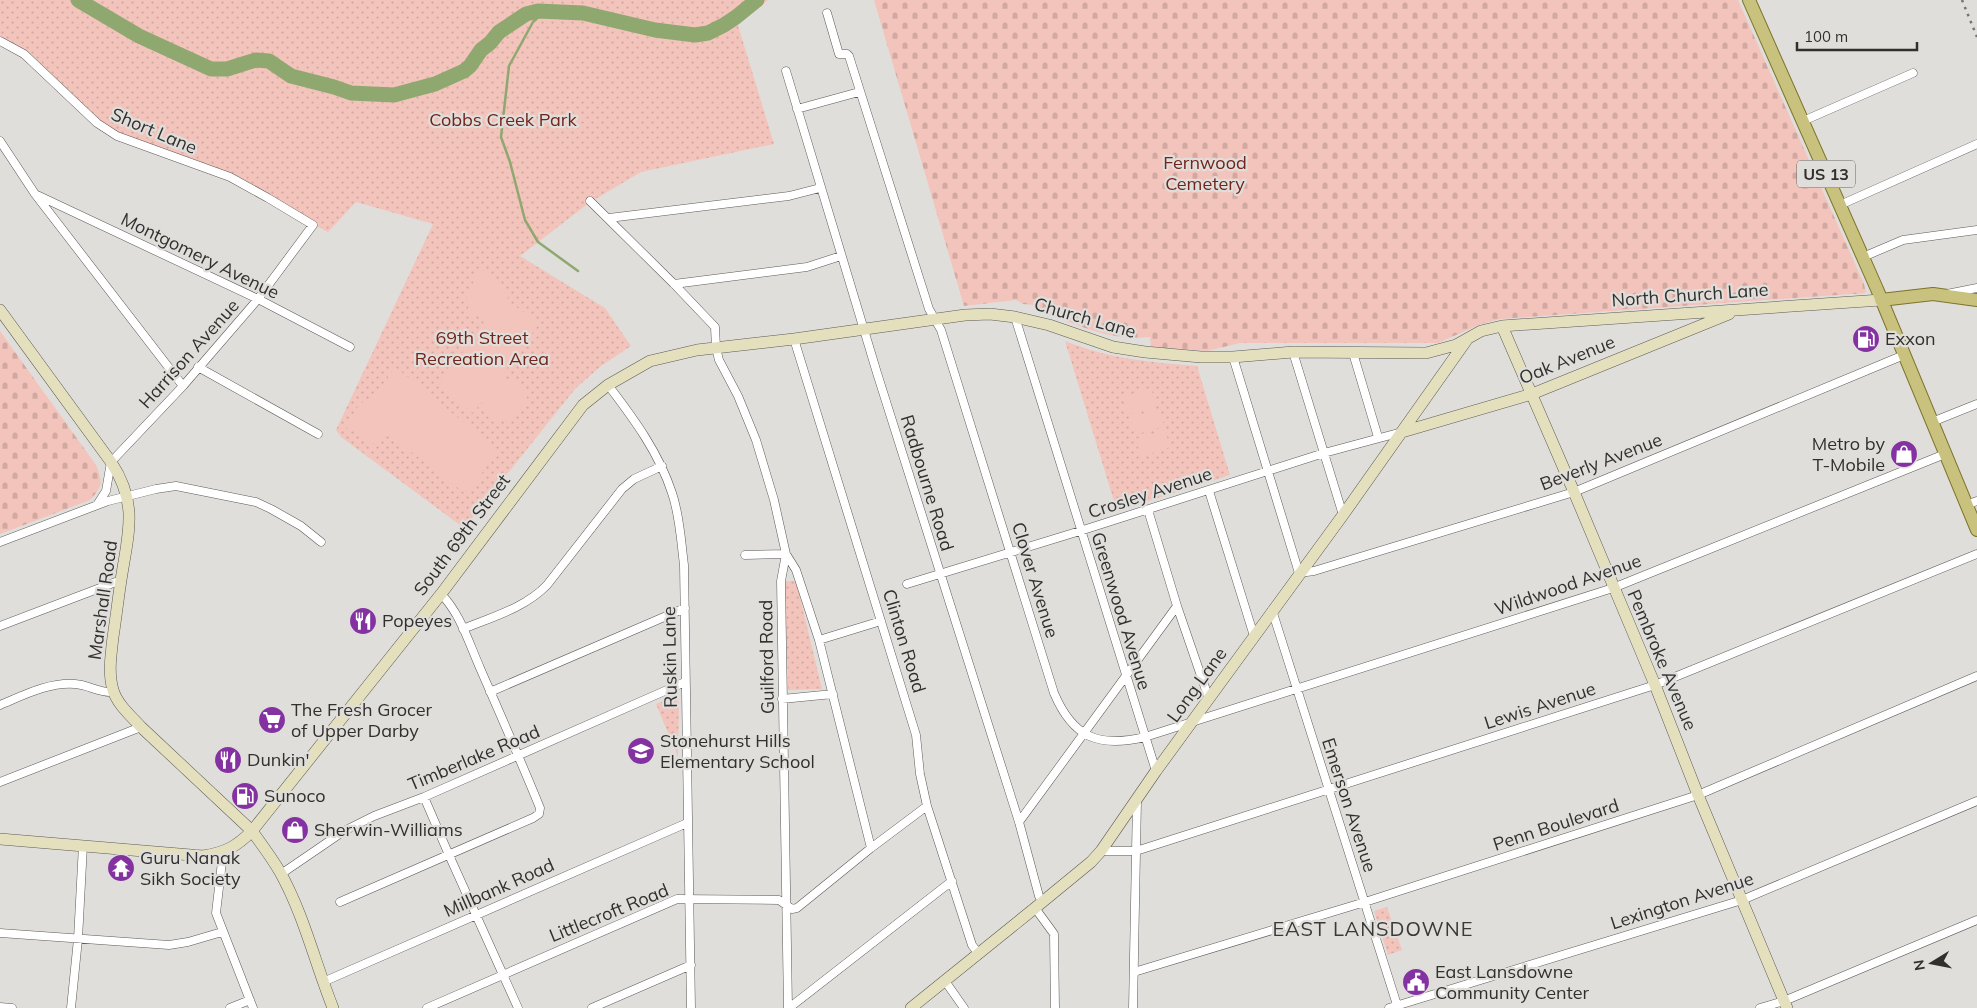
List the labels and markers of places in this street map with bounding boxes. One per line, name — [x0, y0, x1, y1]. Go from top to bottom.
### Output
fuel station icon: Exxon — [1851, 324, 1881, 354]
place label: Exxon — [1885, 327, 1935, 350]
place label: Metro by T-Mobile — [1812, 432, 1885, 476]
shop icon: Metro by T-Mobile — [1889, 439, 1919, 469]
restaurant icon: Popeyes — [348, 606, 378, 636]
place label: Popeyes — [382, 609, 452, 632]
place label: The Fresh Grocer of Upper Darby — [291, 698, 433, 742]
supermarket icon: The Fresh Grocer of Upper Darby — [257, 705, 287, 735]
place label: Stonehurst Hills Elementary School — [660, 729, 815, 773]
school or university icon: Stonehurst Hills Elementary School — [626, 736, 656, 766]
restaurant icon: Dunkin' — [213, 745, 243, 775]
place label: Dunkin' — [247, 748, 309, 771]
fuel station icon: Sunoco — [230, 781, 260, 811]
place label: Sunoco — [264, 784, 325, 807]
shop icon: Sherwin-Williams — [280, 815, 310, 845]
place label: Sherwin-Williams — [314, 818, 463, 841]
place label: Guru Nanak Sikh Society — [140, 846, 241, 890]
temple icon: Guru Nanak Sikh Society — [106, 853, 136, 883]
place label: East Lansdowne Community Center — [1435, 960, 1589, 1004]
public building icon: East Lansdowne Community Center — [1401, 967, 1431, 997]

